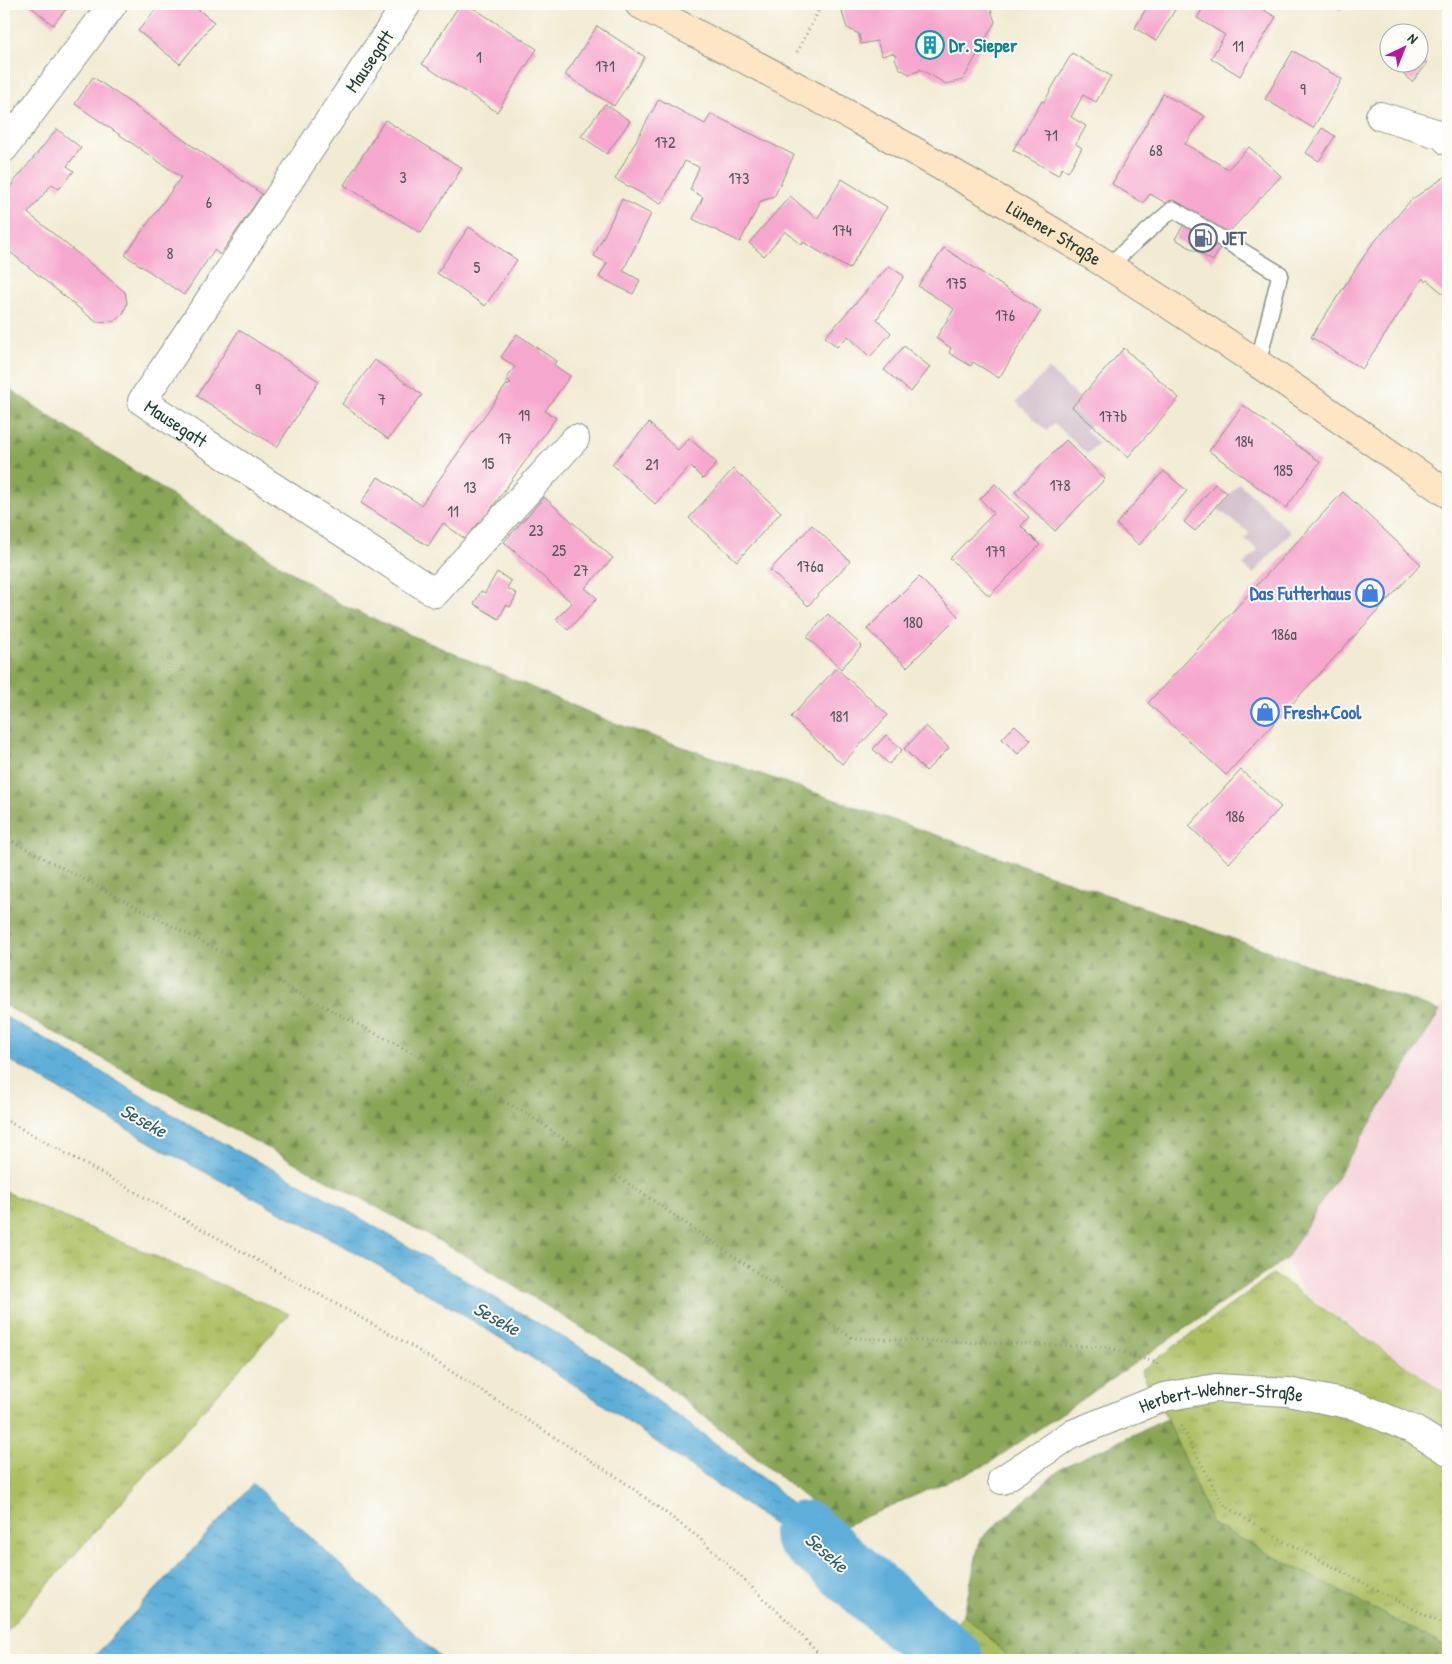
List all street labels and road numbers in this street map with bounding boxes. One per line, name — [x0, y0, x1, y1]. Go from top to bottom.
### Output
street label: Mausegatt — [339, 24, 400, 97]
street label: Lünener Straße — [1002, 194, 1107, 271]
street label: Mausegatt — [140, 393, 213, 454]
street label: Herbert-Wehner-Straße — [1135, 1375, 1306, 1419]

